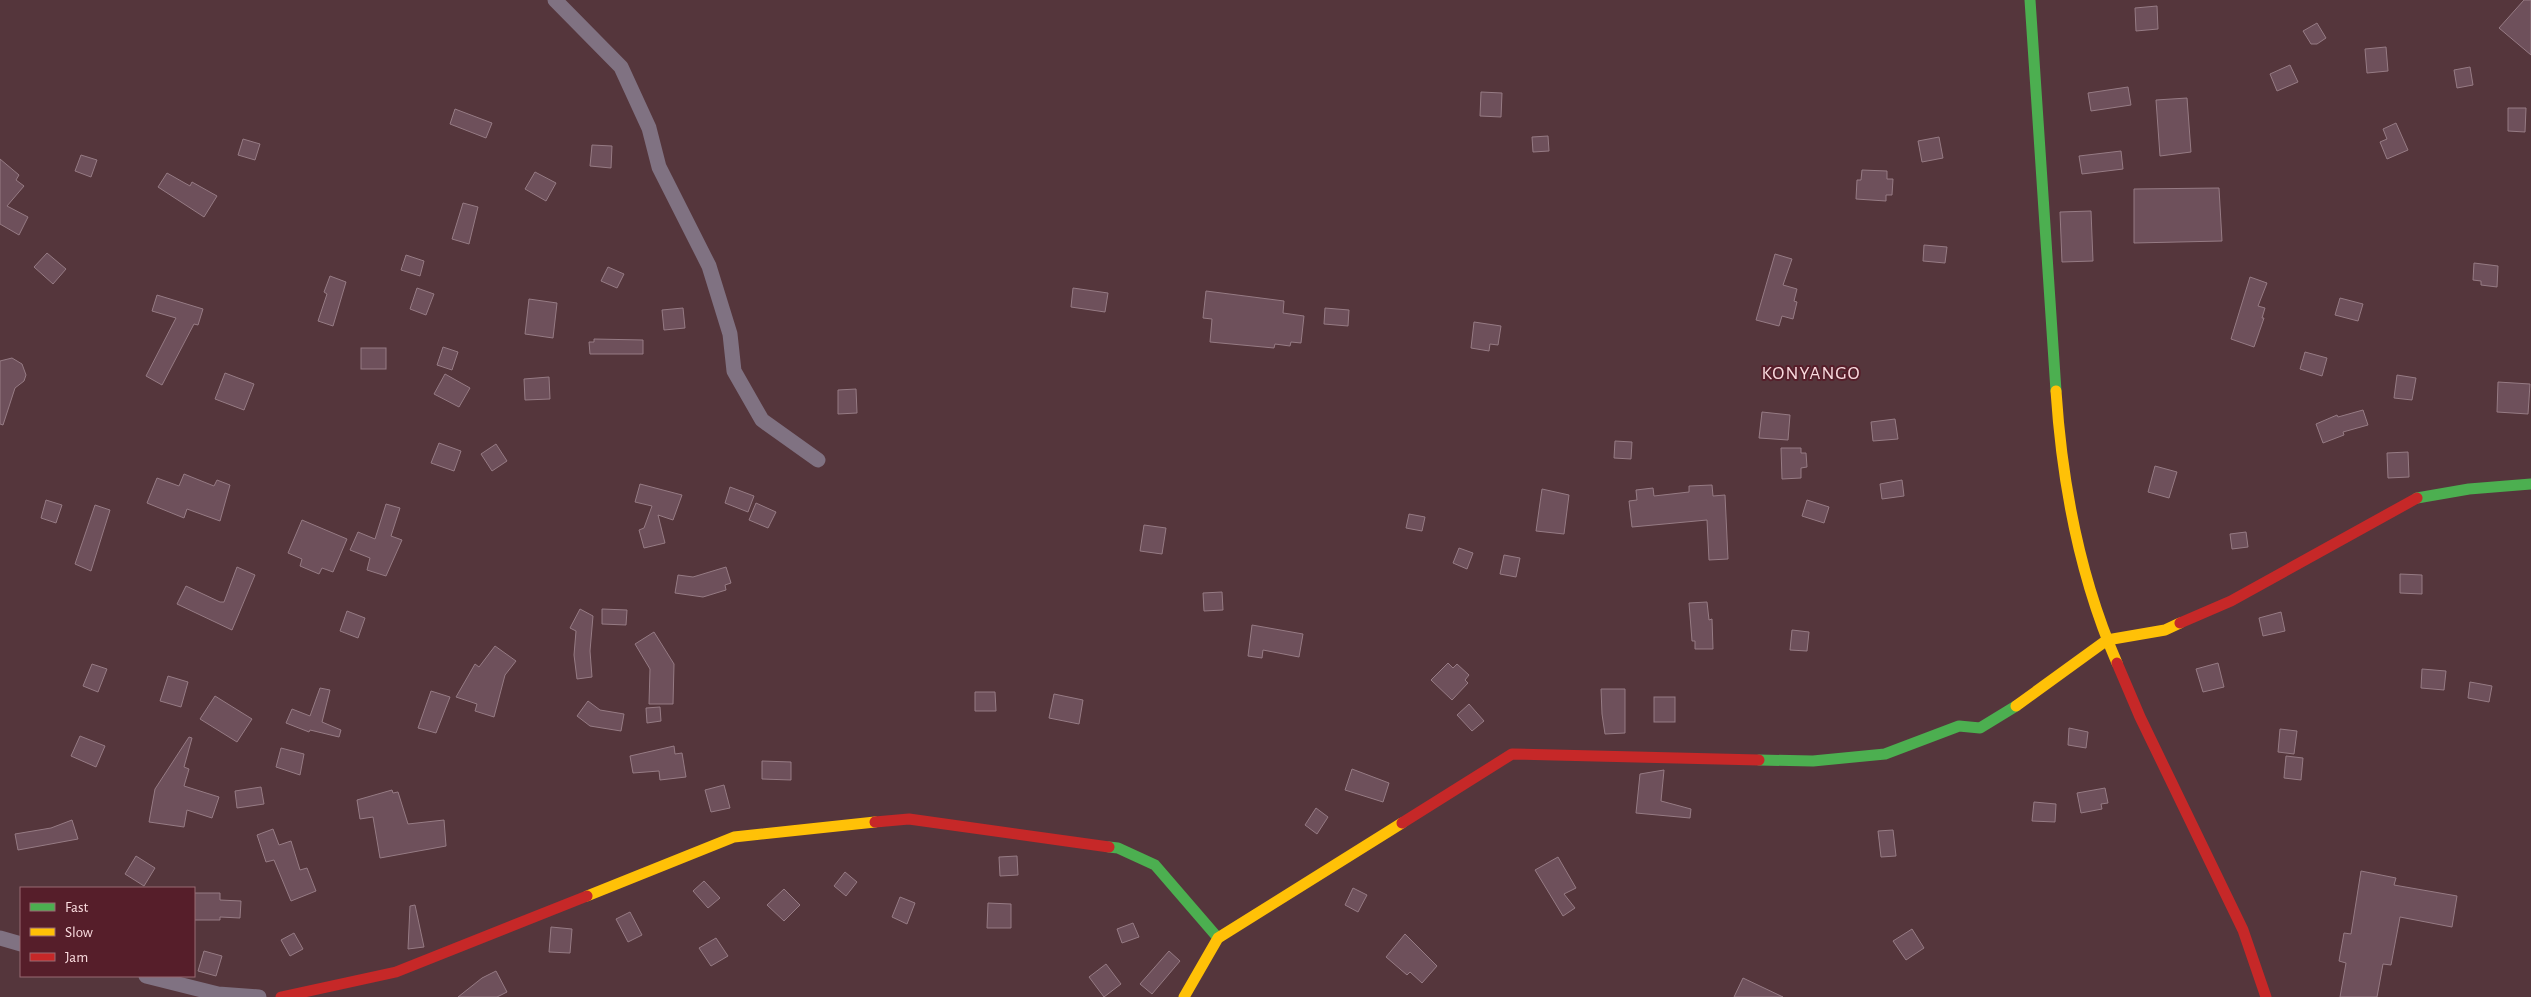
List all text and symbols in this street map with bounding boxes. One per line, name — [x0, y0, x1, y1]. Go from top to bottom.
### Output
district label: KONYANGO — [1761, 364, 1861, 383]
legend — [20, 887, 195, 977]
text: Fast — [65, 900, 89, 915]
text: Slow — [65, 925, 93, 940]
text: Jam — [65, 950, 88, 965]

